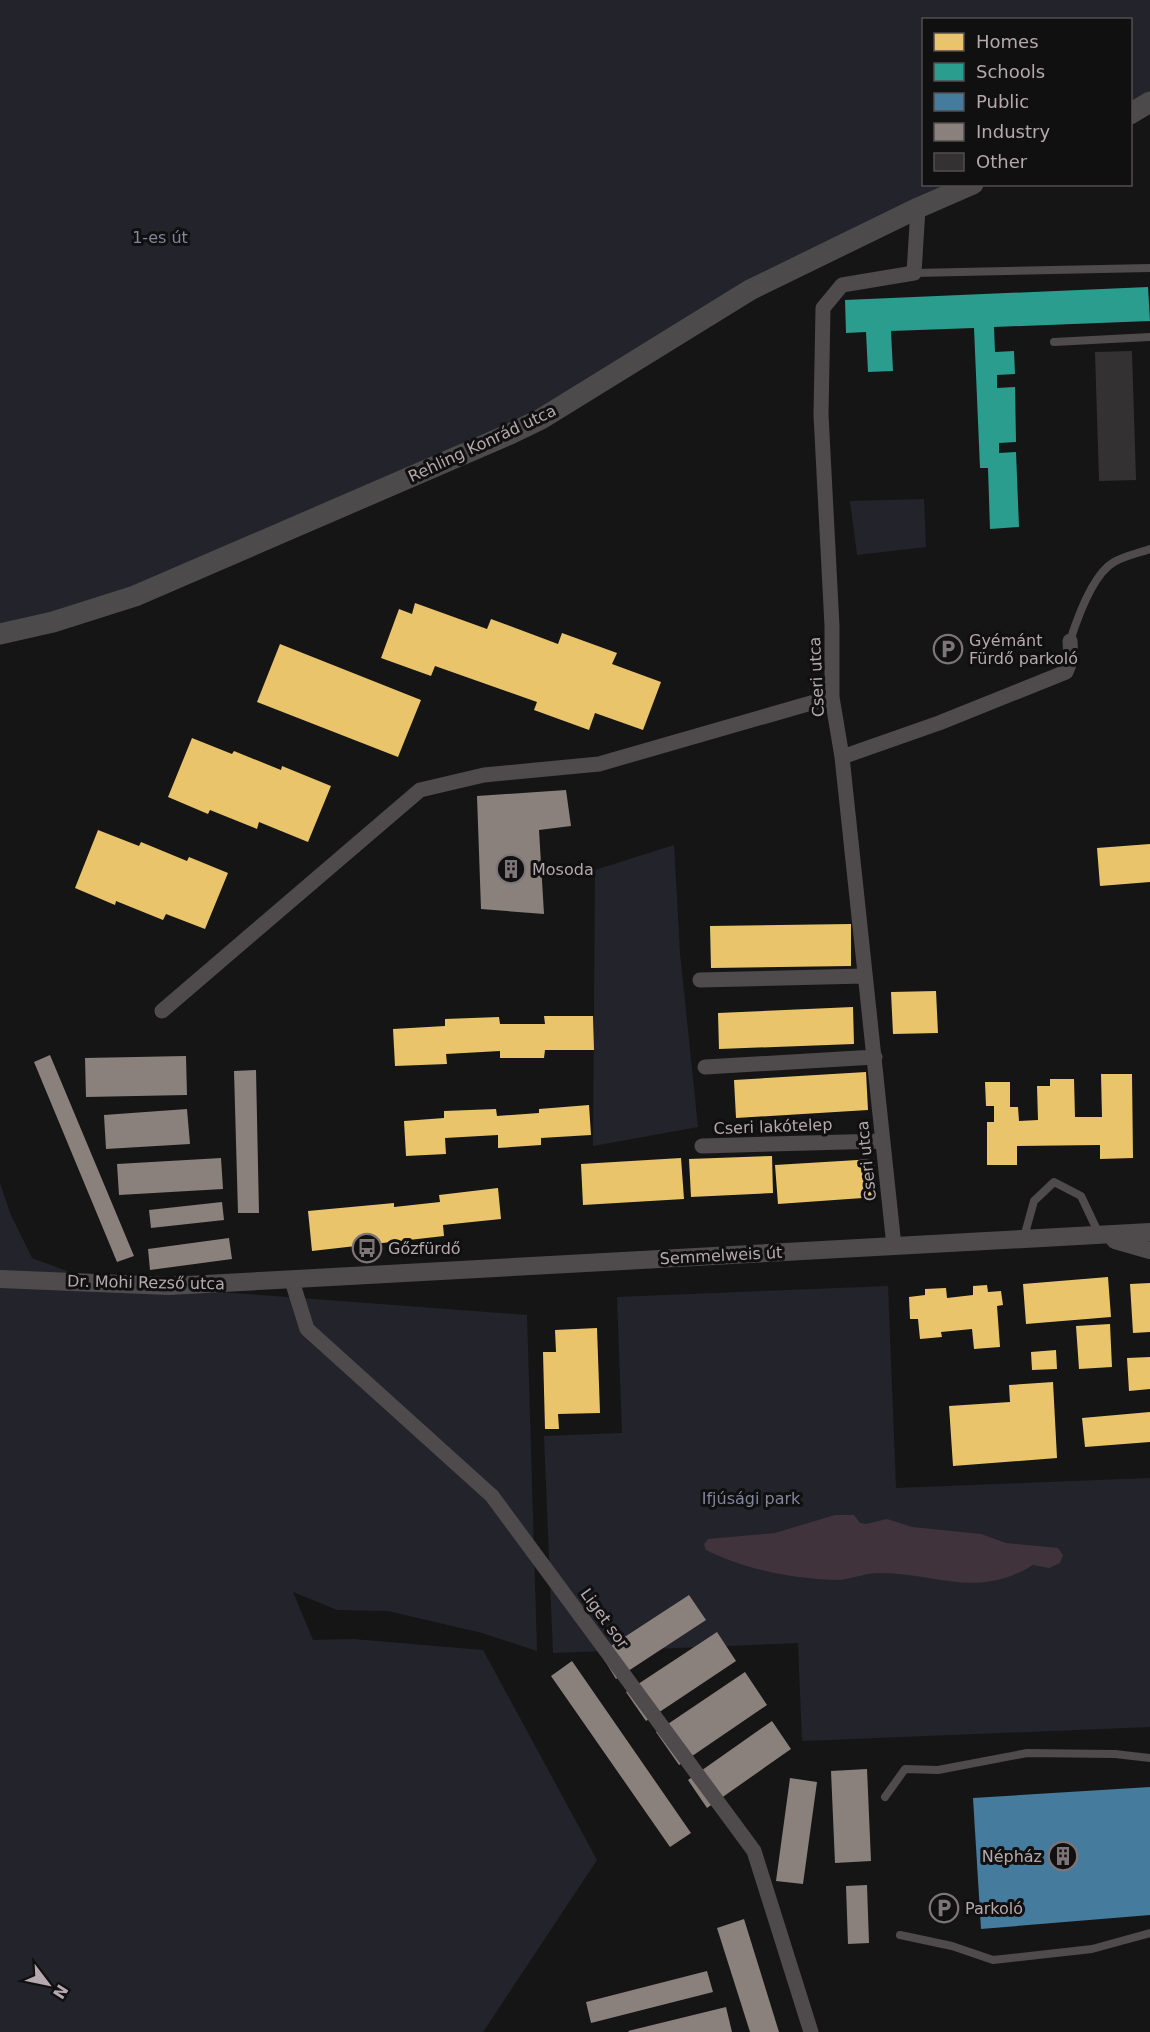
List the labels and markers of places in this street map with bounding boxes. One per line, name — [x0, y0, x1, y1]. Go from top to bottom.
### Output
place label: Gyémánt Fürdő parkoló — [969, 631, 1078, 668]
parking icon: Gyémánt Fürdő parkoló — [932, 633, 964, 665]
building icon: Mosoda — [495, 853, 527, 885]
place label: Mosoda — [532, 860, 594, 879]
bus stop icon: Gőzfürdő — [351, 1232, 383, 1264]
place label: Gőzfürdő — [388, 1239, 461, 1258]
building icon: Népház — [1047, 1840, 1079, 1872]
place label: Népház — [982, 1847, 1042, 1866]
parking icon: Parkoló — [928, 1892, 960, 1924]
place label: Parkoló — [965, 1899, 1023, 1918]

